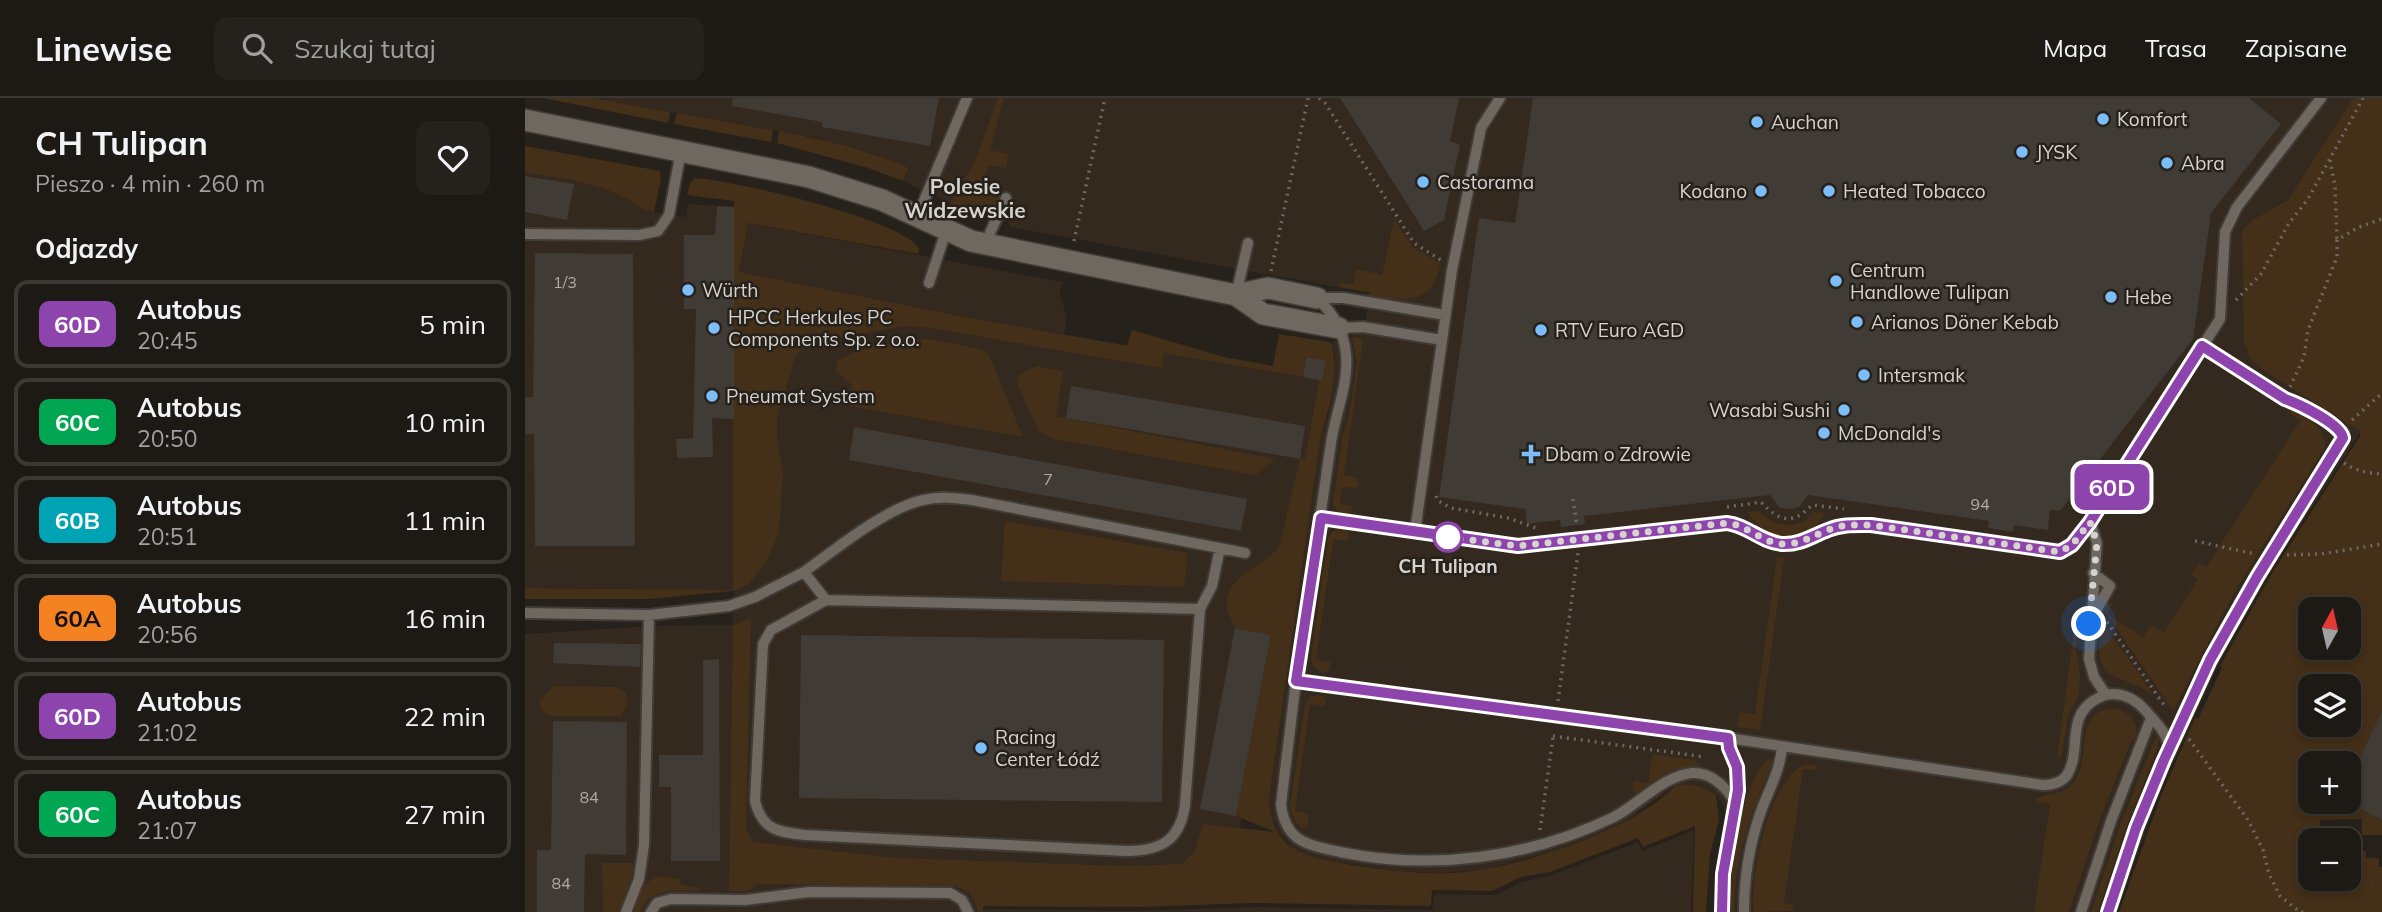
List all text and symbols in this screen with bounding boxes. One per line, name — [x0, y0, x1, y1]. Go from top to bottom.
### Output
search box — [214, 17, 704, 80]
text: Linewise — [35, 28, 172, 69]
icon: search — [238, 29, 276, 67]
text: Szukaj tutaj — [294, 32, 436, 65]
text: Mapa — [2043, 33, 2107, 63]
text: Trasa — [2145, 33, 2207, 63]
text: Zapisane — [2245, 33, 2347, 63]
place label: Komfort — [2117, 107, 2188, 131]
place label: Auchan — [1771, 110, 1839, 134]
marker: Komfort — [2095, 111, 2111, 127]
marker: Auchan — [1749, 114, 1765, 130]
button: heart — [416, 121, 490, 195]
text: CH Tulipan — [35, 122, 208, 163]
place label: JYSK — [2036, 140, 2078, 164]
marker: JYSK — [2014, 144, 2030, 160]
place label: Abra — [2181, 151, 2225, 175]
marker: Abra — [2159, 155, 2175, 171]
text: Pieszo · 4 min · 260 m — [35, 169, 265, 198]
place label: Castorama — [1437, 170, 1534, 194]
district label: Polesie Widzewskie — [904, 173, 1026, 223]
marker: Castorama — [1415, 174, 1431, 190]
place label: Kodano — [1680, 179, 1747, 203]
place label: Heated Tobacco — [1843, 179, 1986, 203]
marker: Kodano — [1753, 183, 1769, 199]
marker: Heated Tobacco — [1821, 183, 1837, 199]
text: Odjazdy — [35, 232, 138, 265]
place label: Centrum Handlowe Tulipan — [1850, 258, 2009, 304]
house number: 1/3 — [553, 272, 577, 292]
marker: Centrum Handlowe Tulipan — [1828, 273, 1844, 289]
place label: Würth — [702, 278, 758, 302]
marker: Würth — [680, 282, 696, 298]
place label: Hebe — [2125, 285, 2172, 309]
marker: Hebe — [2103, 289, 2119, 305]
text: Autobus — [137, 293, 242, 326]
place label: HPCC Herkules PC Components Sp. z o.o. — [728, 305, 920, 351]
text: 5 min — [419, 308, 486, 341]
text: 60D — [54, 309, 101, 339]
place label: Arianos Döner Kebab — [1871, 310, 2059, 334]
marker: Arianos Döner Kebab — [1849, 314, 1865, 330]
place label: RTV Euro AGD — [1555, 318, 1684, 342]
marker: HPCC Herkules PC Components Sp. z o.o. — [706, 320, 722, 336]
marker: RTV Euro AGD — [1533, 322, 1549, 338]
text: 20:45 — [137, 326, 197, 355]
place label: Intersmak — [1878, 363, 1965, 387]
marker: Intersmak — [1856, 367, 1872, 383]
place label: Pneumat System — [726, 384, 875, 408]
marker: Pneumat System — [704, 388, 720, 404]
text: Autobus — [137, 391, 242, 424]
place label: Wasabi Sushi — [1709, 398, 1830, 422]
marker: Wasabi Sushi — [1836, 402, 1852, 418]
text: 10 min — [404, 406, 486, 439]
text: 60C — [55, 407, 100, 437]
place label: McDonald's — [1838, 421, 1941, 445]
text: 20:50 — [137, 424, 197, 453]
marker: McDonald's — [1816, 425, 1832, 441]
place label: Dbam o Zdrowie — [1545, 442, 1691, 466]
marker: Dbam o Zdrowie — [1523, 446, 1539, 462]
line badge: 60D — [2072, 464, 2152, 510]
house number: 7 — [1043, 469, 1053, 489]
text: 60D — [2088, 472, 2136, 502]
text: Autobus — [137, 489, 242, 522]
house number: 94 — [1970, 494, 1990, 514]
text: 11 min — [404, 504, 486, 537]
text: 60B — [55, 505, 100, 535]
text: 20:51 — [137, 522, 197, 551]
marker: CH Tulipan — [1433, 522, 1463, 552]
place label: CH Tulipan — [1398, 554, 1498, 578]
text: Autobus — [137, 587, 242, 620]
north arrow — [2298, 597, 2361, 660]
map controls — [2298, 597, 2361, 891]
text: 16 min — [404, 602, 486, 635]
text: 60A — [54, 603, 101, 633]
your location — [2071, 606, 2106, 641]
text: 20:56 — [137, 620, 197, 649]
button: layers — [2298, 674, 2361, 737]
text: Autobus — [137, 685, 242, 718]
text: 22 min — [404, 700, 486, 733]
text: 60D — [54, 701, 101, 731]
text: 21:02 — [137, 718, 197, 747]
place label: Racing Center Łódź — [995, 725, 1100, 771]
marker: Racing Center Łódź — [973, 740, 989, 756]
button: + — [2298, 751, 2361, 814]
text: Autobus — [137, 783, 242, 816]
house number: 84 — [579, 787, 599, 807]
text: 27 min — [404, 798, 486, 831]
text: 60C — [55, 799, 100, 829]
text: 21:07 — [137, 816, 197, 845]
button: − — [2298, 828, 2361, 891]
house number: 84 — [551, 873, 571, 893]

